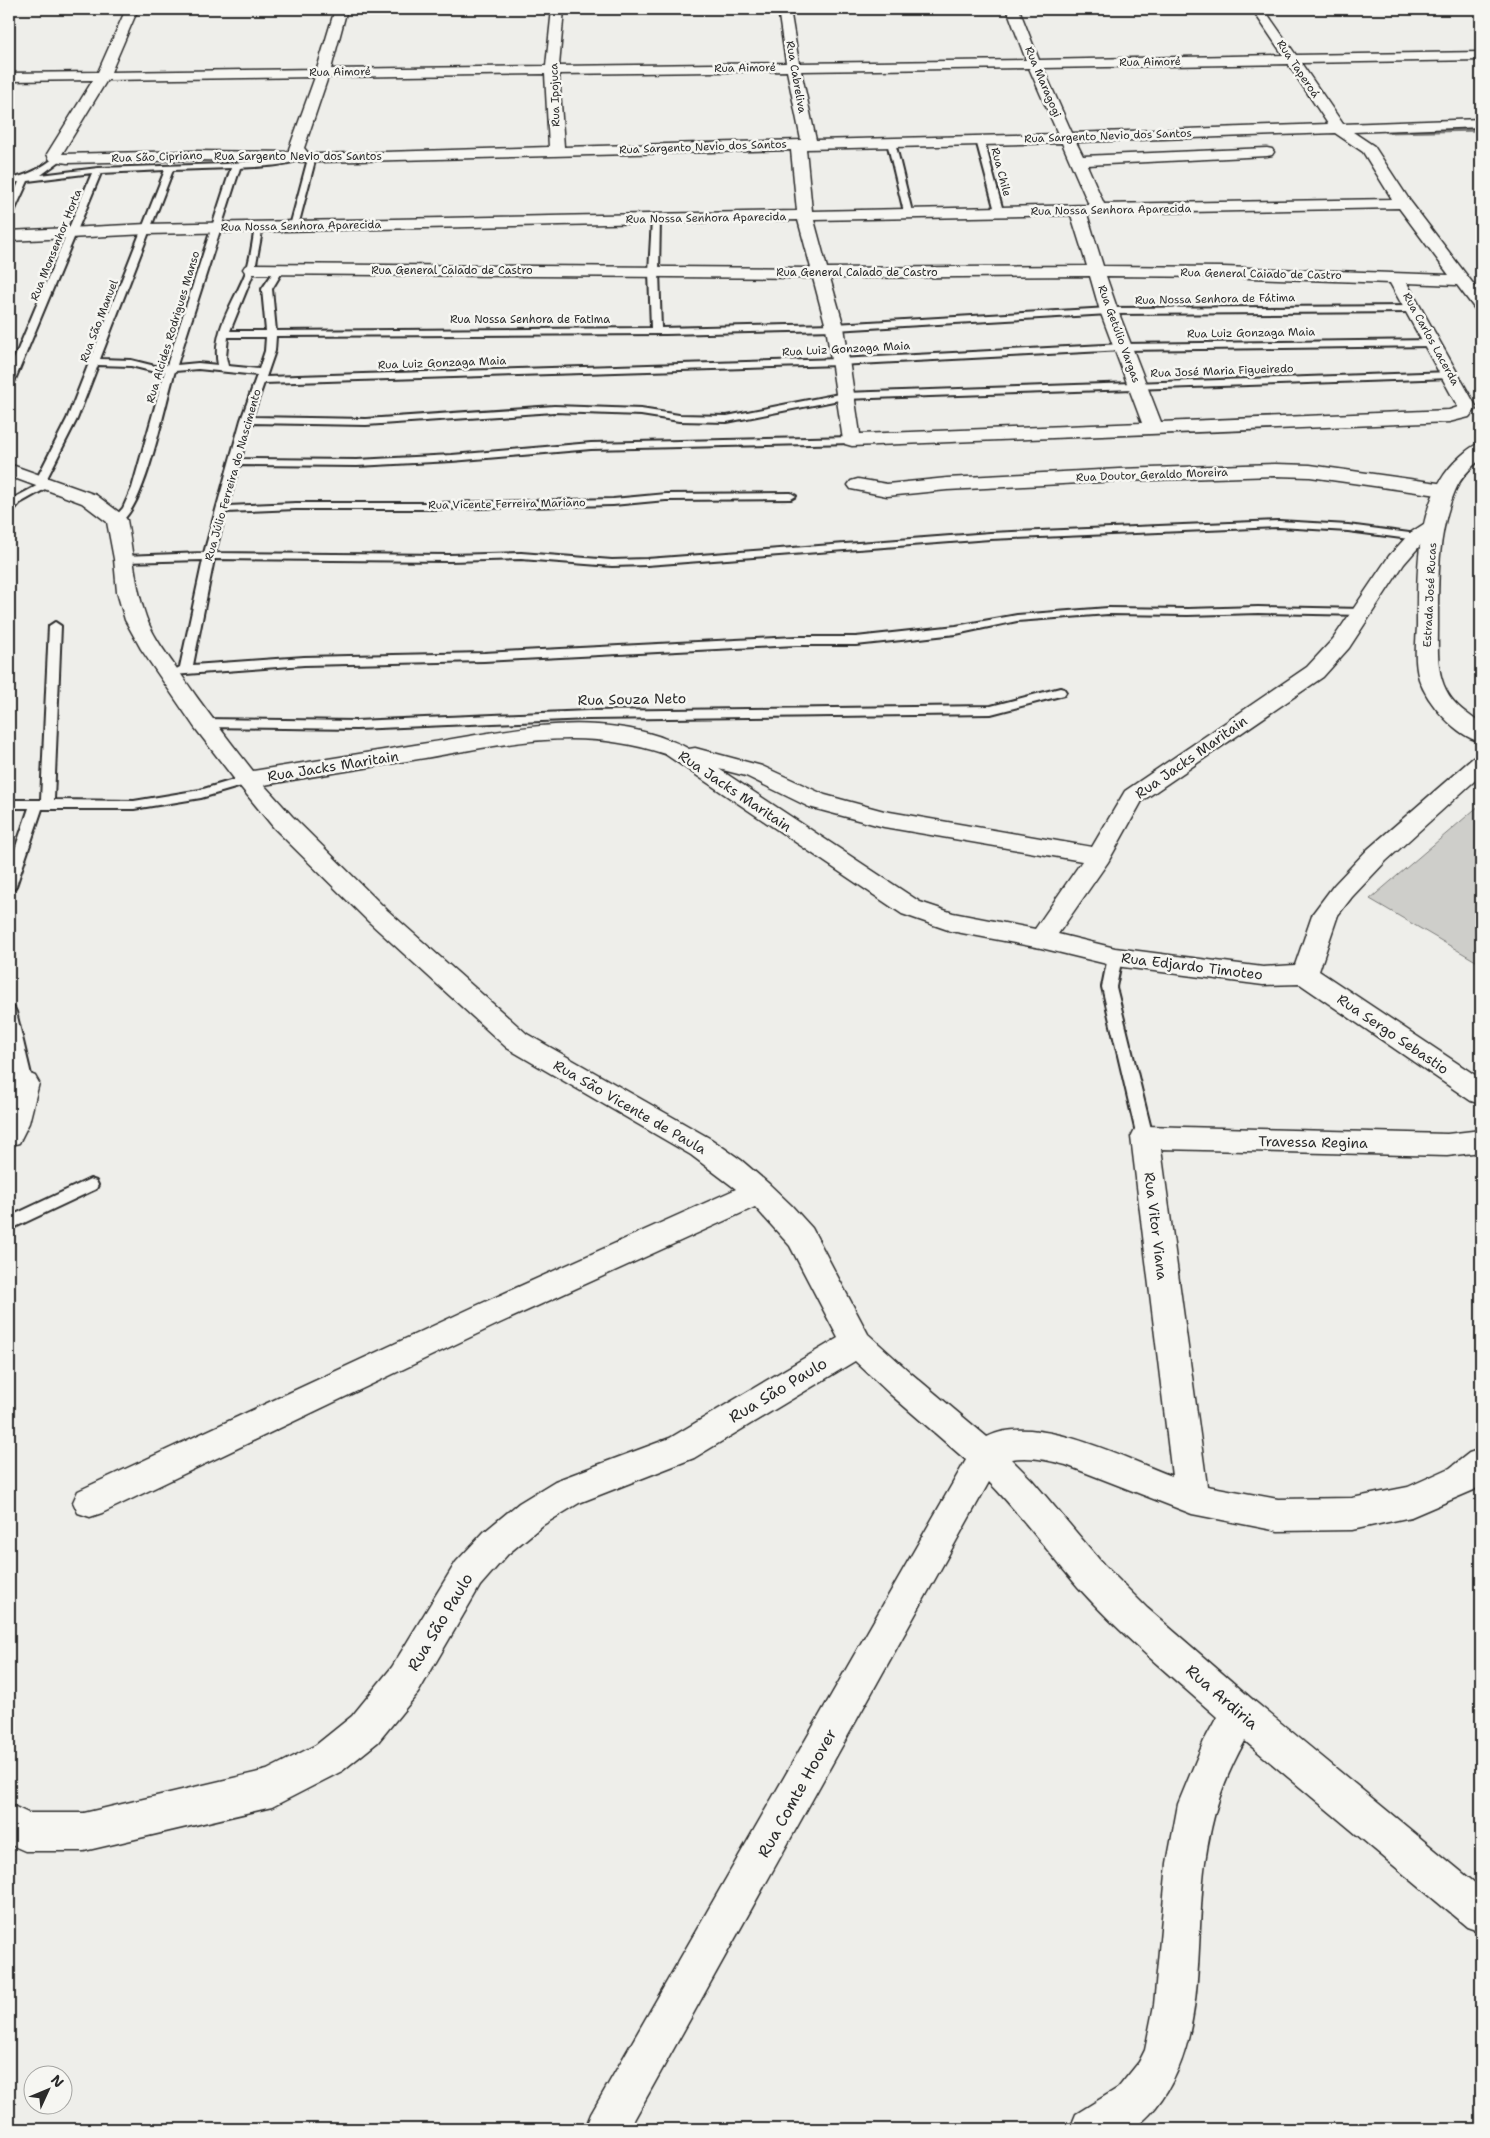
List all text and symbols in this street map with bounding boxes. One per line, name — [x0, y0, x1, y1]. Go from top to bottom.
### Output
street label: Rua Taperoá — [1273, 37, 1323, 101]
street label: Rua Cabreliva — [782, 40, 810, 115]
street label: Rua Maragogi — [1021, 44, 1065, 120]
street label: Rua Aimoré — [1119, 54, 1181, 70]
street label: Rua Aimoré — [714, 60, 776, 76]
street label: Rua Ipojuca — [546, 63, 564, 127]
street label: Rua Aimoré — [309, 64, 371, 80]
street label: Rua Sargento Nevio dos Santos — [1024, 126, 1192, 146]
street label: Rua Sargento Nevio dos Santos — [619, 137, 787, 157]
street label: Rua Chile — [987, 146, 1015, 198]
street label: Rua São Cipriano — [111, 148, 203, 166]
street label: Rua Sargento Nevio dos Santos — [214, 149, 382, 164]
street label: Rua Monsenhor Horta — [27, 187, 85, 303]
street label: Rua Nossa Senhora Aparecida — [1031, 201, 1192, 219]
street label: Rua Nossa Senhora Aparecida — [626, 209, 787, 227]
street label: Rua Nossa Senhora Aparecida — [221, 217, 382, 235]
street label: Rua Alcides Rodrigues Manso — [143, 249, 203, 405]
street label: Rua General Caiado de Castro — [371, 263, 533, 278]
street label: Rua General Caiado de Castro — [776, 265, 938, 280]
street label: Rua General Caiado de Castro — [1180, 265, 1342, 283]
street label: Rua São Manuel — [76, 277, 122, 364]
street label: Rua Getúlio Vargas — [1094, 283, 1144, 385]
street label: Rua Nossa Senhora de Fátima — [1135, 290, 1295, 308]
street label: Rua Carlos Lacerda — [1399, 290, 1463, 388]
street label: Rua Nossa Senhora de Fatima — [450, 312, 610, 327]
street label: Rua Luiz Gonzaga Maia — [1187, 324, 1315, 342]
street label: Rua Luiz Gonzaga Maia — [782, 338, 911, 360]
street label: Rua Luiz Gonzaga Maia — [378, 353, 507, 373]
street label: Rua José Maria Figueiredo — [1150, 361, 1294, 381]
street label: Rua Júlio Ferreira do Nascimento — [201, 387, 265, 563]
street label: Rua Doutor Geraldo Moreira — [1076, 465, 1228, 485]
street label: Rua Vicente Ferreira Mariano — [428, 495, 586, 513]
street label: Estrada José Rucas — [1420, 542, 1440, 648]
street label: Rua Souza Neto — [578, 689, 686, 709]
street label: Rua Jacks Maritain — [1131, 711, 1251, 802]
street label: Rua Jacks Maritain — [675, 746, 795, 836]
street label: Rua Jacks Maritain — [266, 747, 400, 785]
street label: Rua Edjardo Timoteo — [1120, 948, 1264, 984]
street label: Rua Sergo Sebastio — [1334, 990, 1452, 1078]
street label: Rua São Vicente de Paula — [550, 1056, 710, 1158]
street label: Travessa Regina — [1258, 1132, 1368, 1152]
street label: Rua Vitor Viana — [1140, 1171, 1172, 1281]
street label: Rua São Paulo — [725, 1352, 831, 1428]
street label: Rua São Paulo — [402, 1569, 478, 1675]
street label: Rua Ardiria — [1182, 1660, 1263, 1734]
street label: Rua Comte Hoover — [753, 1725, 841, 1861]
north arrow — [22, 2066, 72, 2116]
text: N — [47, 2071, 68, 2091]

